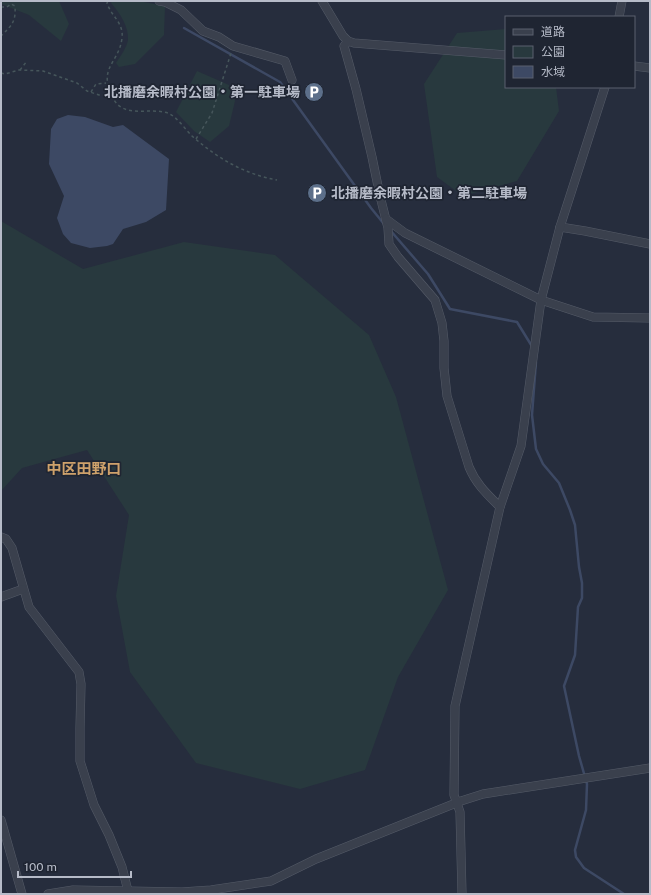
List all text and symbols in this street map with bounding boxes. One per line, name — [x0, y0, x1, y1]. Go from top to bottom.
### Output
legend — [505, 16, 635, 88]
text: 道路 — [541, 25, 565, 39]
text: 公園 — [541, 45, 565, 59]
text: 水域 — [541, 65, 565, 79]
parking icon: 北播磨余暇村公園・第一駐車場 — [303, 81, 325, 103]
place label: 北播磨余暇村公園・第一駐車場 — [104, 84, 300, 100]
parking icon: 北播磨余暇村公園・第二駐車場 — [306, 182, 328, 204]
place label: 北播磨余暇村公園・第二駐車場 — [331, 185, 527, 201]
district label: 中区田野口 — [46, 460, 122, 477]
scale bar — [18, 853, 131, 879]
text: 100 m — [24, 860, 57, 874]

